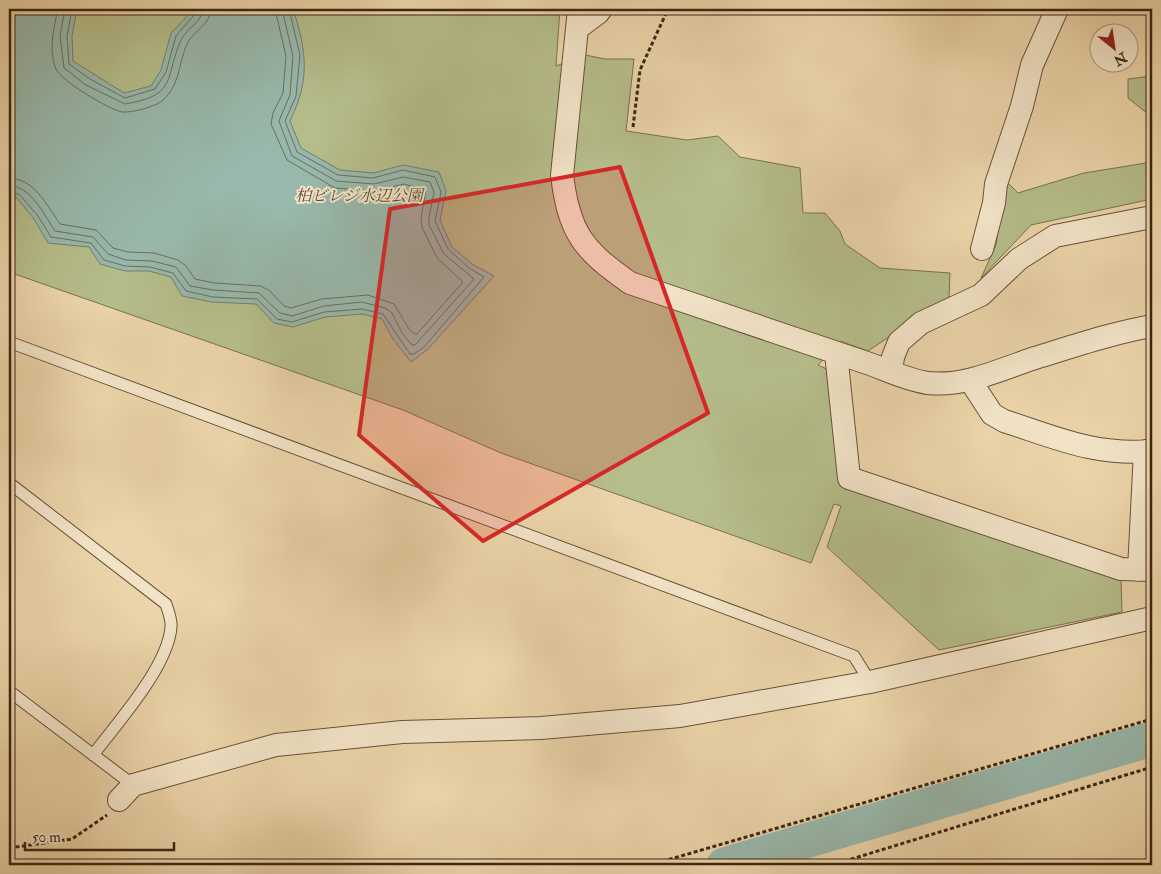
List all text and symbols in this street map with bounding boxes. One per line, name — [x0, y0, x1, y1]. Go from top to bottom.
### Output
north arrow — [1088, 22, 1138, 72]
text: N — [1110, 48, 1131, 70]
park label: 柏ビレジ水辺公園 — [295, 186, 426, 206]
scale bar — [25, 819, 174, 851]
text: 50 m — [32, 828, 61, 847]

